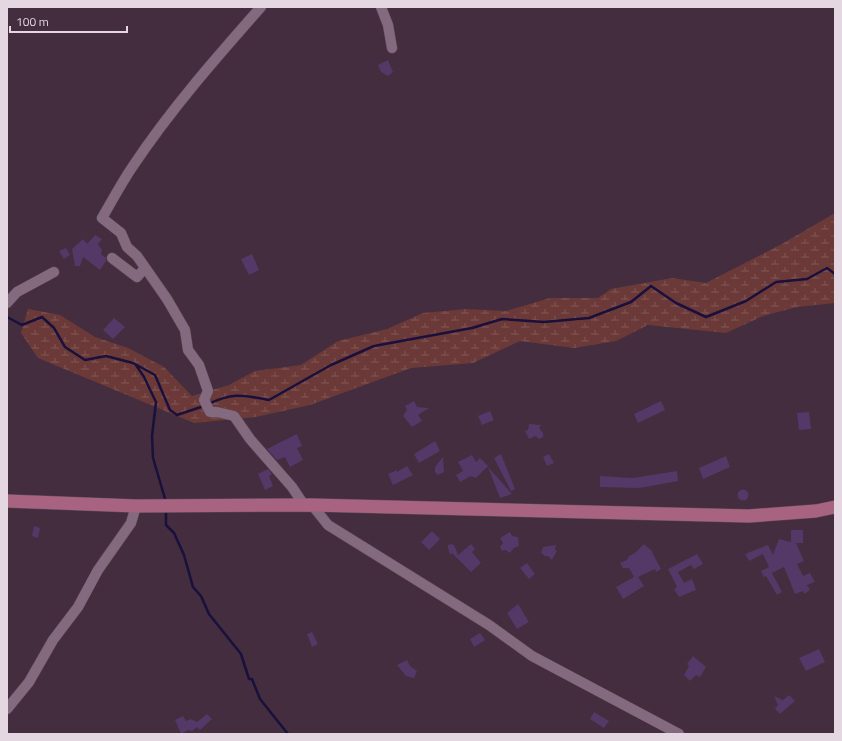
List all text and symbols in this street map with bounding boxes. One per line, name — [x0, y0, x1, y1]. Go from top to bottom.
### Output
scale bar — [10, 8, 127, 34]
text: 100 m — [16, 12, 49, 31]

